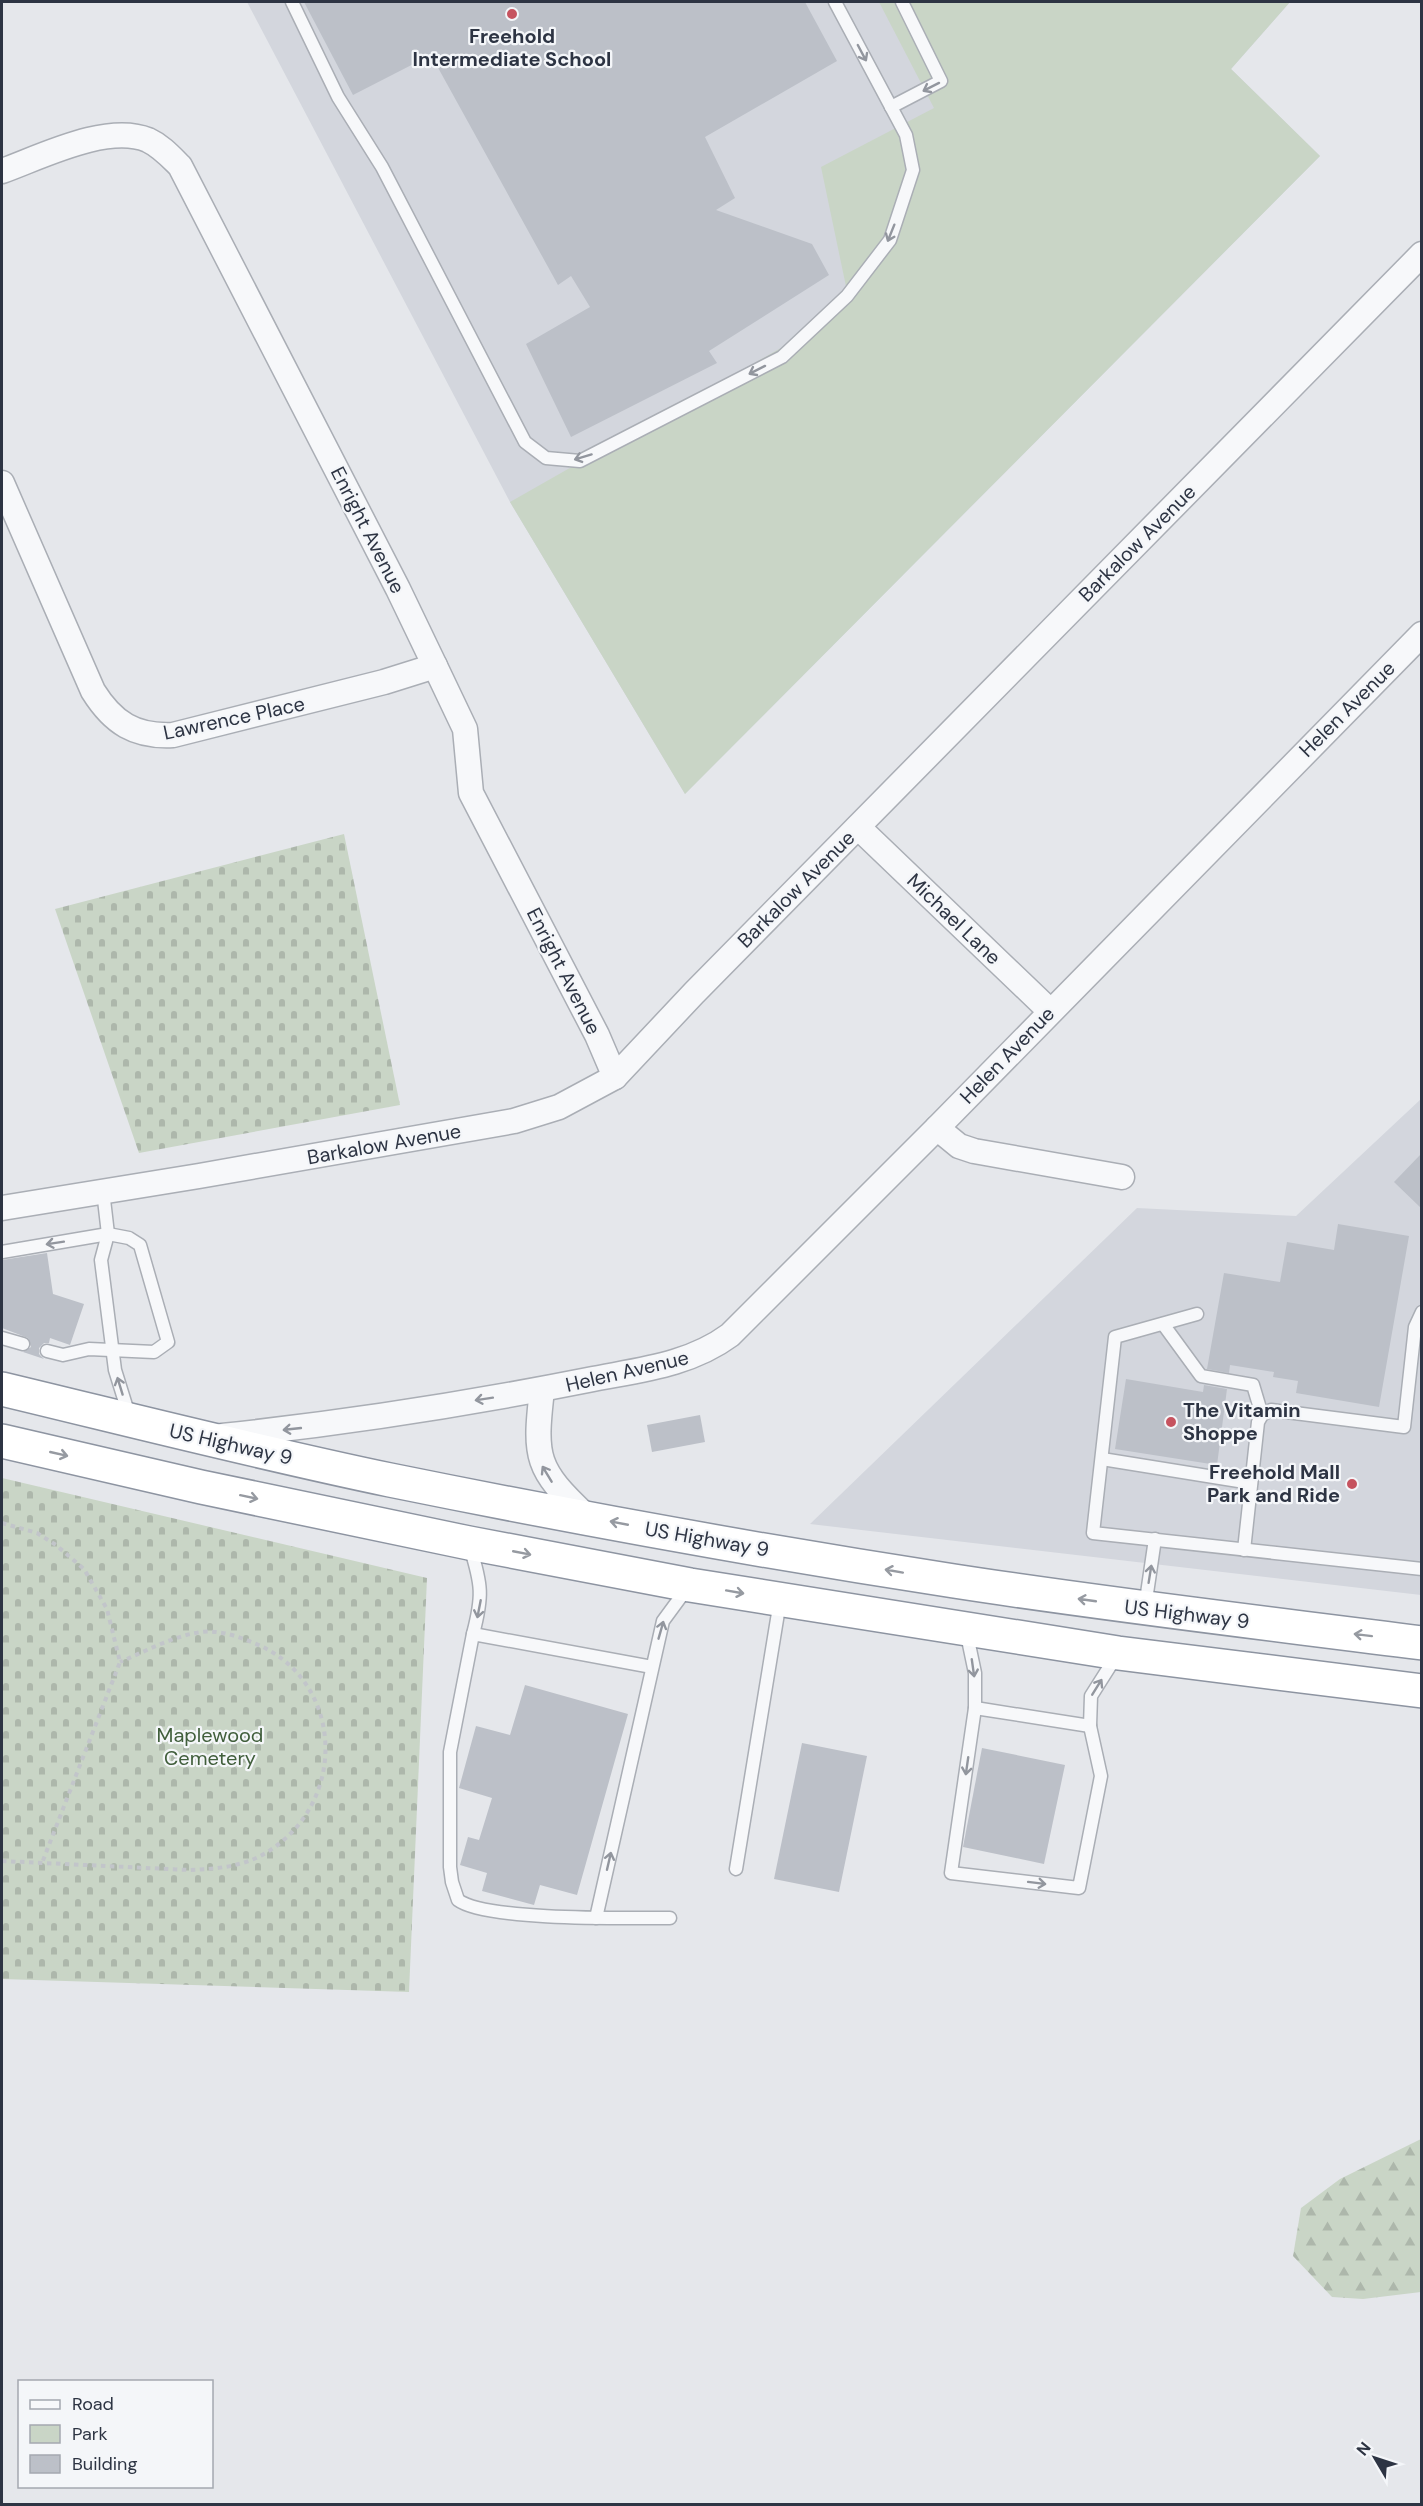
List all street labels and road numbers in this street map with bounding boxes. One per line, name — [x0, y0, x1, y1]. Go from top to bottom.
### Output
street label: Enright Avenue — [325, 462, 411, 598]
street label: Barkalow Avenue — [1073, 479, 1201, 607]
street label: Helen Avenue — [1293, 655, 1401, 763]
street label: Lawrence Place — [161, 690, 307, 746]
street label: Barkalow Avenue — [732, 825, 860, 953]
street label: Michael Lane — [902, 868, 1006, 970]
street label: Enright Avenue — [521, 903, 607, 1039]
street label: Helen Avenue — [954, 1001, 1060, 1109]
street label: Barkalow Avenue — [305, 1118, 463, 1170]
street label: Helen Avenue — [563, 1344, 691, 1398]
street label: US Highway 9 — [167, 1417, 295, 1471]
street label: US Highway 9 — [643, 1515, 771, 1563]
street label: US Highway 9 — [1123, 1593, 1251, 1635]

